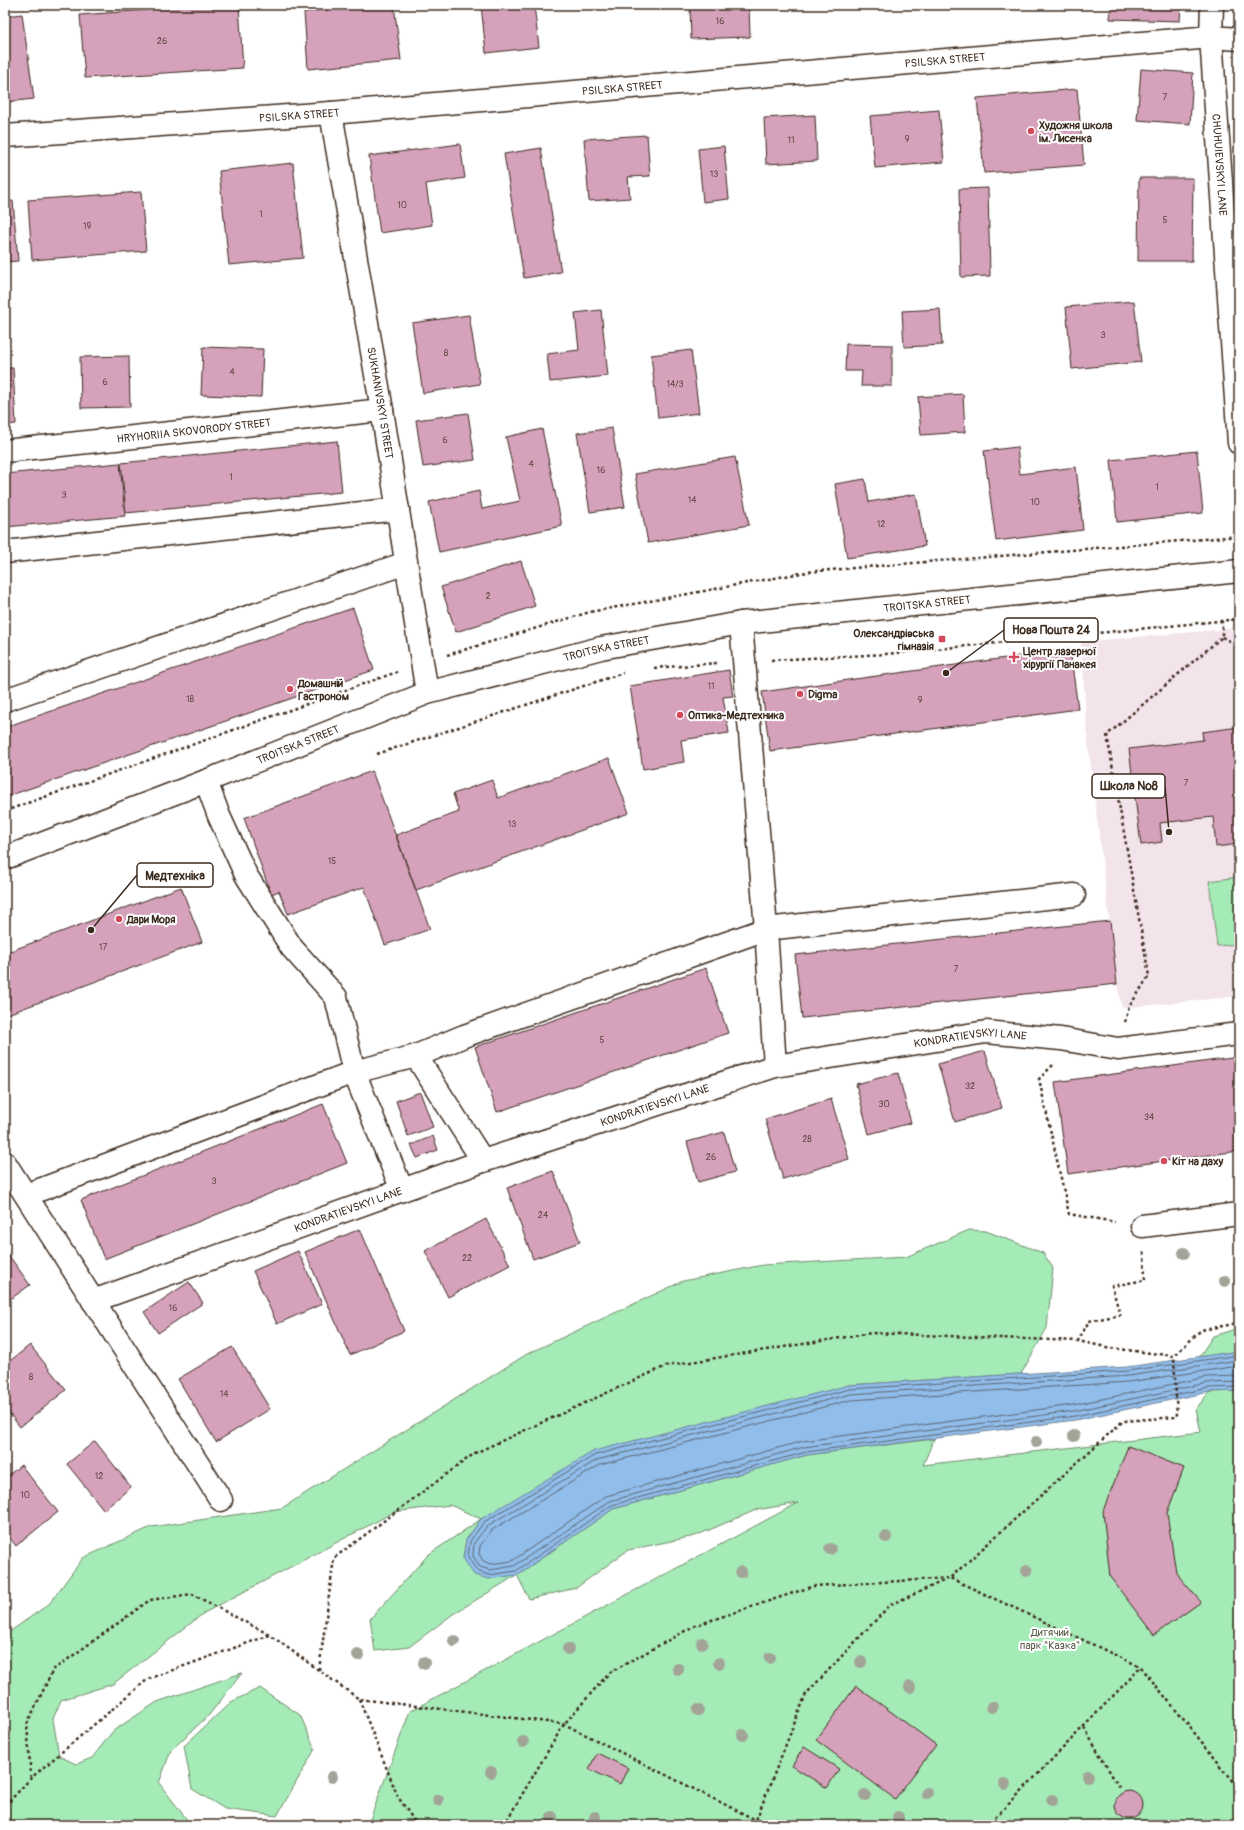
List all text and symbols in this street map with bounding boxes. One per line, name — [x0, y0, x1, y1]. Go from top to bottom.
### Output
house number: 16 — [716, 16, 724, 27]
house number: 26 — [157, 36, 167, 47]
street label: PSILSKA STREET — [904, 51, 986, 70]
street label: PSILSKA STREET — [581, 78, 663, 98]
house number: 7 — [1163, 92, 1168, 103]
street label: PSILSKA STREET — [258, 106, 340, 125]
street label: CHUHUIEVSKYI LANE — [1209, 113, 1229, 216]
place label: Художня школа ім. Лисенка — [1039, 119, 1112, 145]
marker: Художня школа ім. Лисенка — [1026, 126, 1036, 136]
house number: 9 — [905, 134, 910, 145]
house number: 11 — [787, 135, 795, 146]
house number: 13 — [710, 169, 718, 180]
house number: 10 — [397, 200, 407, 211]
house number: 1 — [259, 209, 263, 220]
house number: 5 — [1163, 215, 1168, 226]
house number: 19 — [83, 221, 91, 232]
house number: 3 — [1100, 330, 1106, 341]
street label: SUKHANIVSKYI STREET — [364, 346, 396, 460]
house number: 8 — [444, 348, 449, 359]
house number: 4 — [229, 367, 235, 378]
house number: 6 — [102, 377, 108, 388]
house number: 14/3 — [667, 379, 684, 390]
street label: HRYHORIIA SKOVORODY STREET — [116, 416, 272, 446]
house number: 6 — [442, 435, 448, 446]
house number: 4 — [528, 459, 534, 470]
house number: 16 — [597, 465, 605, 476]
house number: 1 — [229, 472, 233, 483]
house number: 1 — [1155, 482, 1159, 493]
house number: 3 — [61, 490, 67, 501]
house number: 14 — [688, 495, 697, 506]
house number: 10 — [1030, 497, 1040, 508]
house number: 12 — [877, 519, 885, 530]
house number: 2 — [485, 591, 491, 602]
street label: TROITSKA STREET — [883, 593, 971, 615]
callout: Нова Пошта 24 — [1004, 618, 1098, 642]
text: Нова Пошта 24 — [1012, 623, 1090, 638]
place label: Олександрівська гімназія — [853, 627, 934, 653]
street label: TROITSKA STREET — [562, 633, 651, 664]
marker: Олександрівська гімназія — [937, 634, 947, 644]
place label: Центр лазерної хірургії Панакея — [1022, 645, 1097, 671]
marker: Центр лазерної хірургії Панакея — [1008, 651, 1020, 663]
place label: Домашній Гастроном — [297, 677, 349, 703]
house number: 11 — [707, 681, 715, 692]
marker: Домашній Гастроном — [285, 684, 295, 694]
place label: Digma — [808, 688, 837, 701]
marker: Digma — [795, 689, 805, 699]
house number: 18 — [186, 694, 194, 705]
house number: 9 — [918, 695, 923, 706]
place label: Оптика-Медтехника — [688, 709, 784, 722]
marker: Оптика-Медтехника — [675, 710, 685, 720]
street label: TROITSKA STREET — [255, 723, 341, 767]
callout: Школа №8 — [1092, 774, 1165, 798]
house number: 7 — [1184, 778, 1189, 789]
text: Школа №8 — [1099, 779, 1158, 794]
house number: 13 — [508, 819, 516, 830]
house number: 15 — [328, 856, 336, 867]
callout: Медтехніка — [137, 863, 213, 887]
text: Медтехніка — [145, 869, 205, 884]
place label: Дари Моря — [126, 913, 175, 926]
marker: Дари Моря — [114, 914, 124, 924]
house number: 17 — [99, 942, 107, 953]
house number: 7 — [954, 964, 959, 975]
street label: KONDRATIEVSKYI LANE — [913, 1026, 1027, 1051]
house number: 5 — [600, 1035, 605, 1046]
house number: 32 — [965, 1081, 975, 1092]
street label: KONDRATIEVSKYI LANE — [599, 1082, 711, 1129]
house number: 30 — [878, 1099, 890, 1110]
house number: 34 — [1144, 1112, 1155, 1123]
house number: 28 — [802, 1134, 812, 1145]
house number: 26 — [706, 1152, 716, 1163]
place label: Кіт на даху — [1172, 1155, 1223, 1168]
marker: Кіт на даху — [1159, 1156, 1169, 1166]
house number: 3 — [211, 1176, 217, 1187]
street label: KONDRATIEVSKYI LANE — [293, 1184, 404, 1235]
house number: 24 — [538, 1210, 549, 1221]
house number: 22 — [462, 1253, 472, 1264]
house number: 16 — [169, 1303, 177, 1314]
house number: 8 — [29, 1372, 34, 1383]
house number: 14 — [220, 1389, 229, 1400]
house number: 12 — [95, 1471, 103, 1482]
house number: 10 — [20, 1490, 30, 1501]
park label: Дитячий парк "Казка" — [1020, 1626, 1080, 1652]

